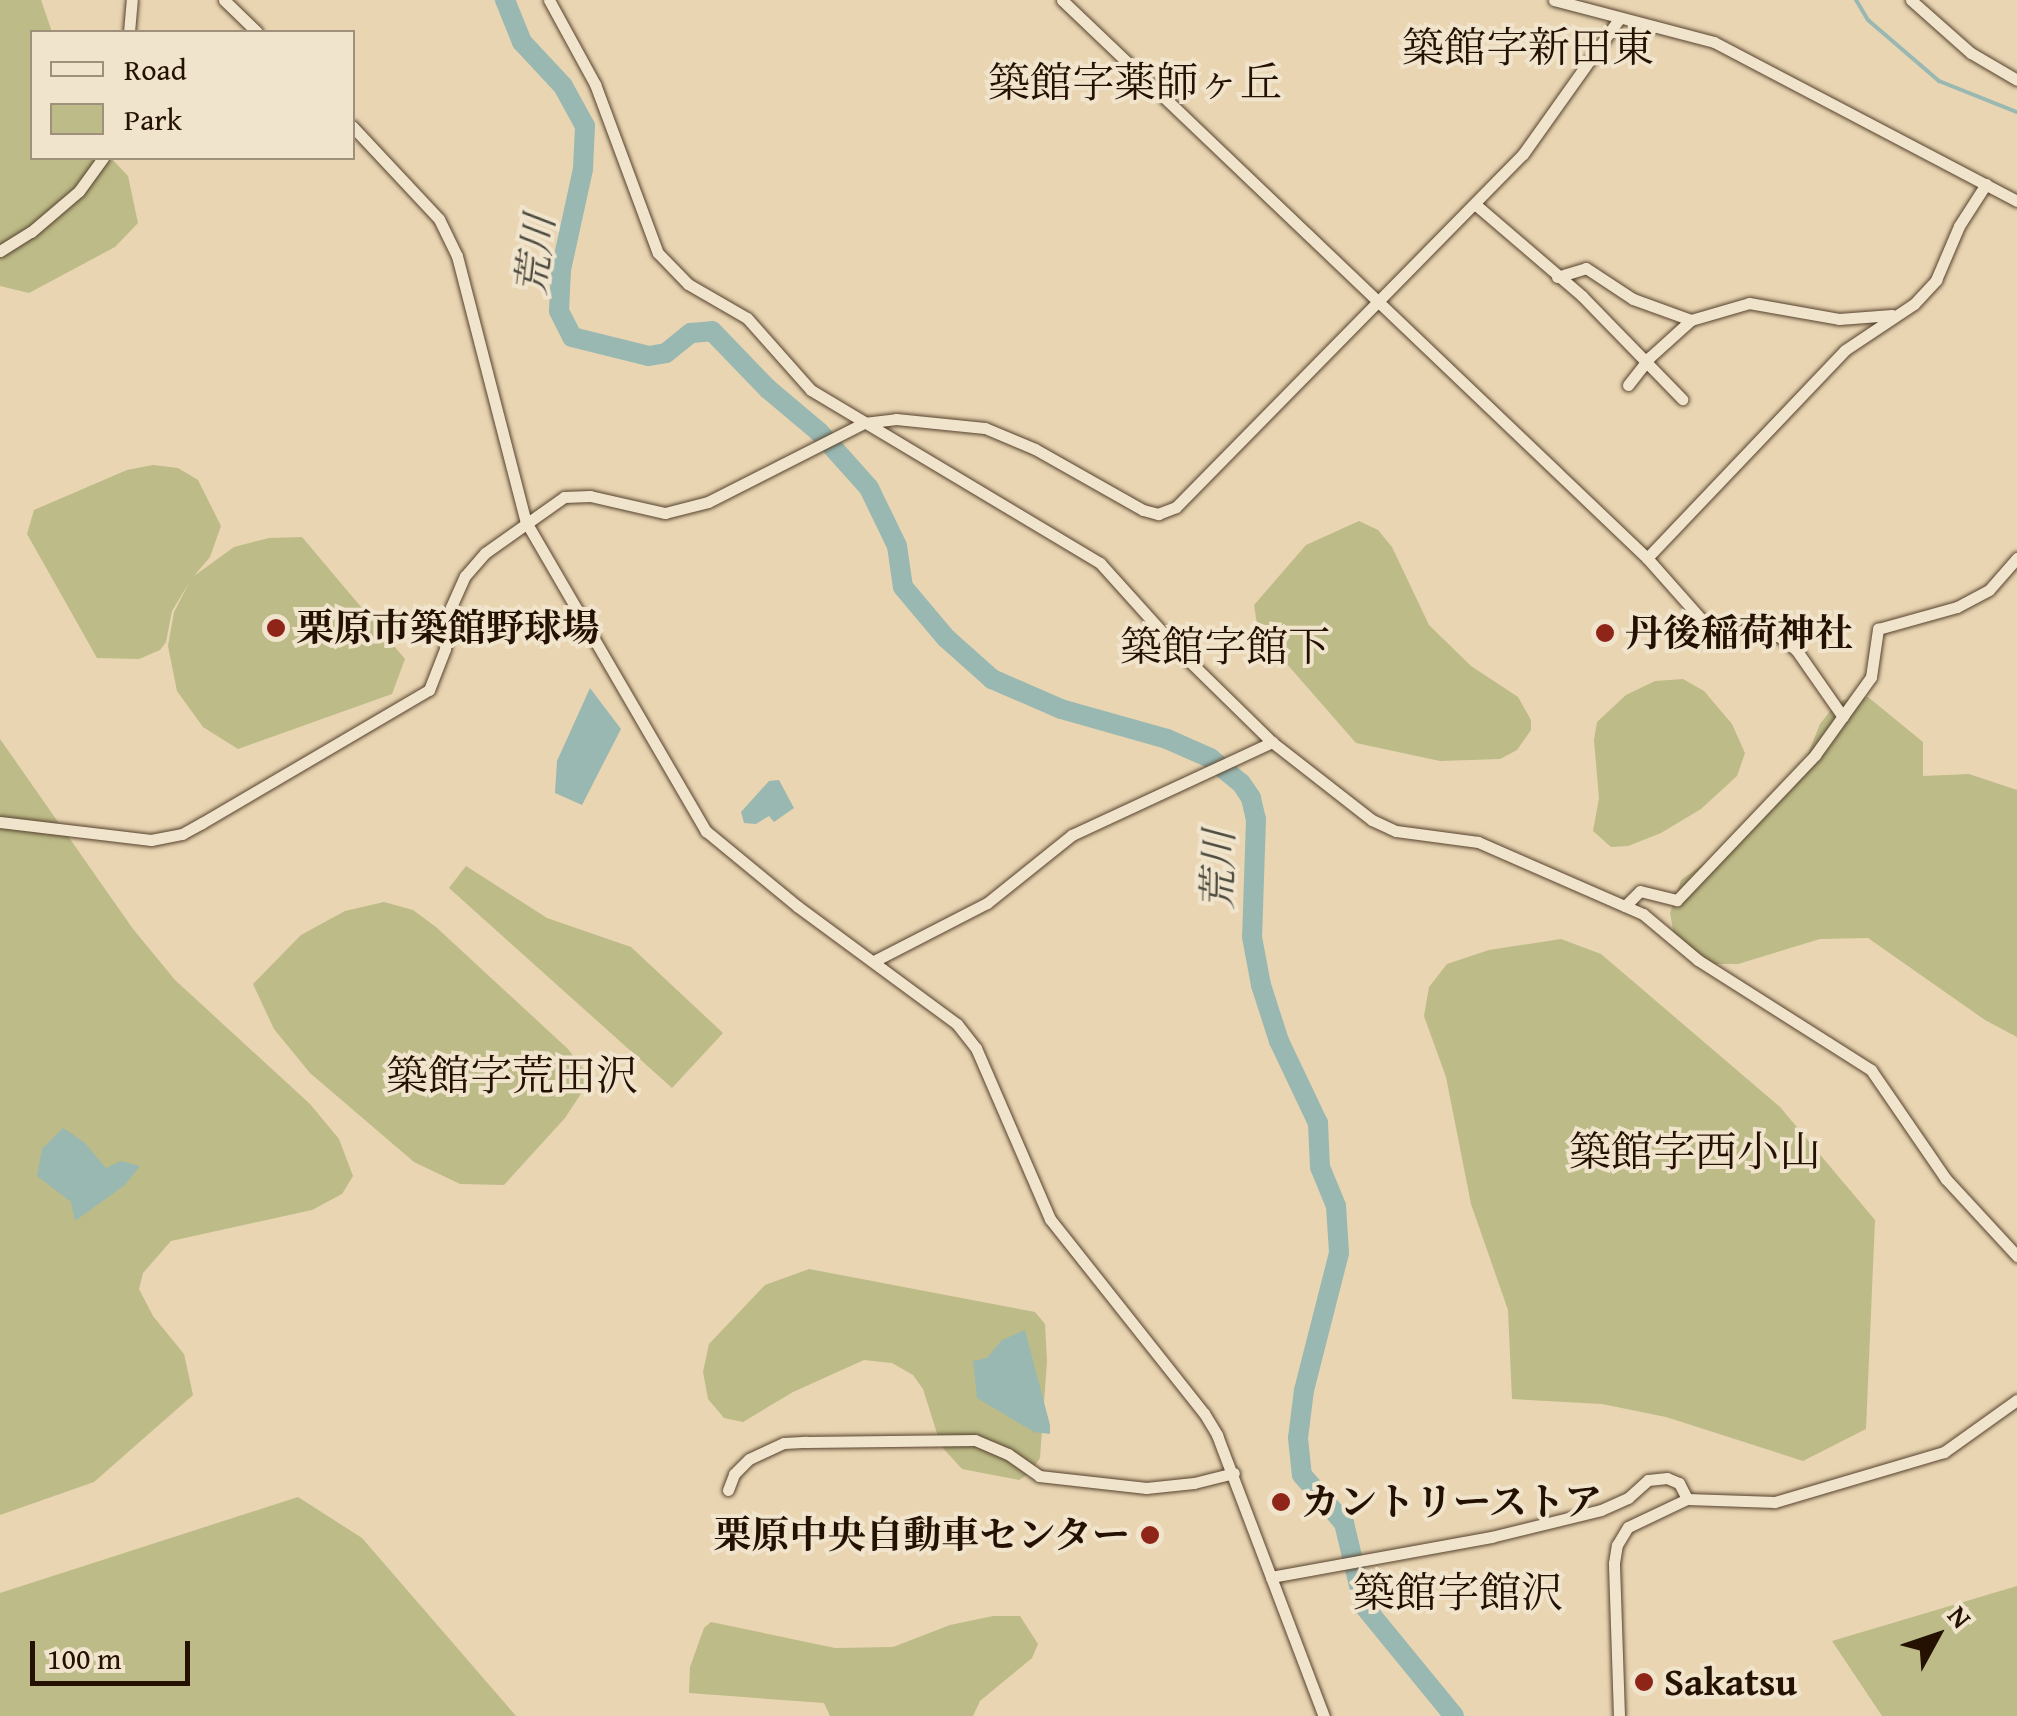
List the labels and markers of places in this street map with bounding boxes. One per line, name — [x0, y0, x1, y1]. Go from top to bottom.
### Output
place label: 栗原市築館野球場 — [296, 605, 600, 651]
place label: 丹後稲荷神社 — [1625, 610, 1853, 656]
marker: 栗原市築館野球場 — [265, 617, 287, 639]
marker: 丹後稲荷神社 — [1594, 622, 1616, 644]
place label: カントリーストア — [1301, 1479, 1605, 1525]
marker: カントリーストア — [1270, 1491, 1292, 1513]
place label: 栗原中央自動車センター — [712, 1512, 1130, 1558]
marker: 栗原中央自動車センター — [1139, 1524, 1161, 1546]
place label: Sakatsu — [1664, 1659, 1797, 1705]
marker: Sakatsu — [1633, 1671, 1655, 1693]

